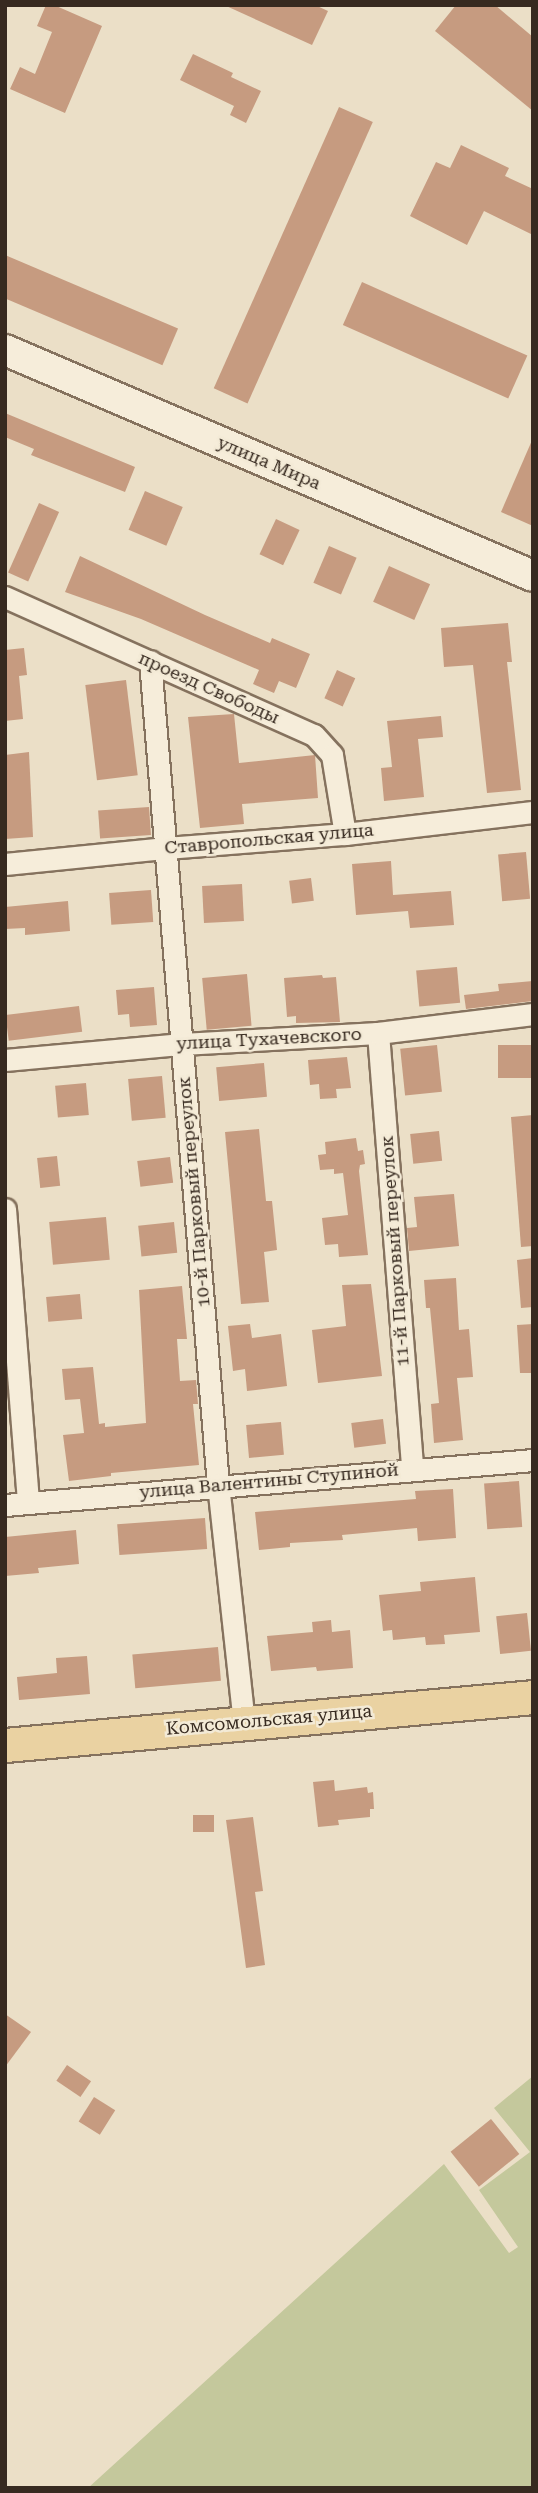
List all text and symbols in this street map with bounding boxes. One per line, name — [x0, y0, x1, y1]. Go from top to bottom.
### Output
street label: улица Мира — [214, 432, 324, 494]
street label: проезд Свободы — [135, 647, 283, 729]
street label: Ставропольская улица — [164, 819, 374, 859]
street label: улица Тухачевского — [176, 1023, 362, 1055]
street label: 10-й Парковый переулок — [173, 1076, 215, 1308]
street label: 11-й Парковый переулок — [376, 1135, 414, 1367]
street label: улица Валентины Ступиной — [139, 1459, 399, 1503]
street label: Комсомольская улица — [165, 1700, 373, 1740]

